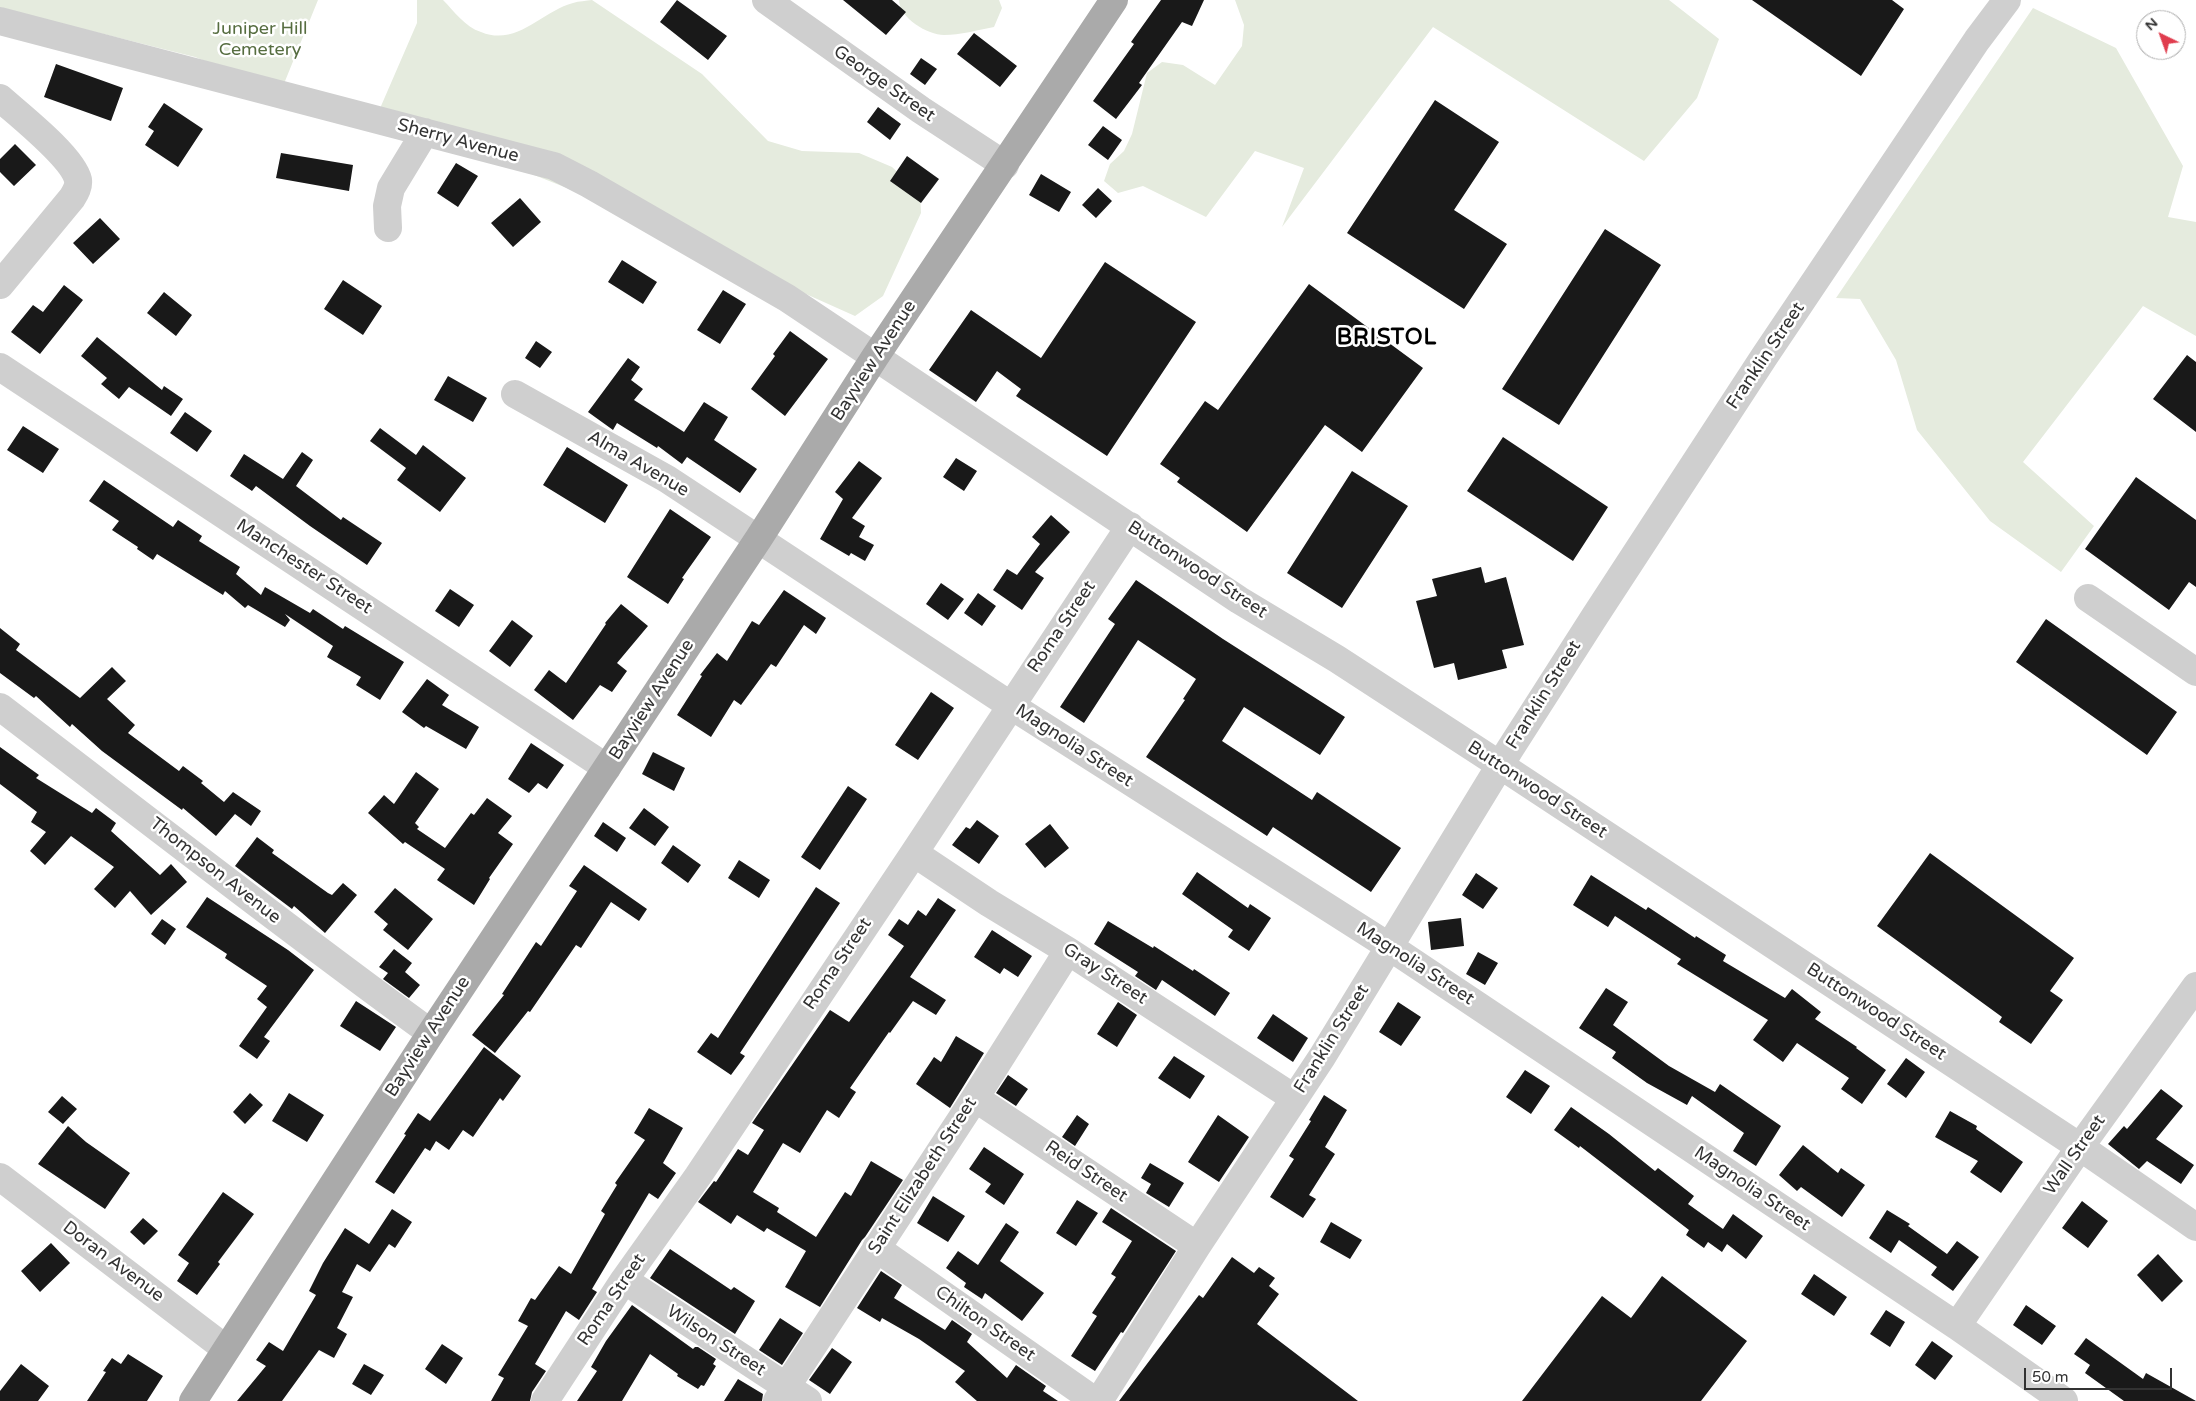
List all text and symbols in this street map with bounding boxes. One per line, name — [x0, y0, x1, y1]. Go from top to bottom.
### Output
north arrow — [2136, 10, 2186, 60]
text: N — [2141, 14, 2161, 34]
park label: Juniper Hill Cemetery — [213, 18, 307, 60]
street label: George Street — [829, 41, 939, 127]
street label: Sherry Avenue — [395, 114, 521, 168]
street label: Bayview Avenue — [827, 297, 921, 425]
street label: Franklin Street — [1722, 298, 1810, 414]
district label: BRISTOL — [1336, 325, 1438, 351]
street label: Alma Avenue — [583, 426, 693, 502]
street label: Manchester Street — [232, 515, 376, 619]
street label: Buttonwood Street — [1123, 517, 1271, 623]
street label: Roma Street — [1023, 577, 1101, 677]
street label: Bayview Avenue — [605, 636, 699, 764]
street label: Franklin Street — [1502, 637, 1586, 753]
street label: Magnolia Street — [1011, 700, 1137, 792]
street label: Buttonwood Street — [1463, 737, 1611, 843]
street label: Thompson Avenue — [145, 813, 285, 929]
street label: Roma Street — [799, 914, 877, 1014]
street label: Magnolia Street — [1352, 918, 1478, 1010]
street label: Gray Street — [1059, 939, 1151, 1009]
street label: Buttonwood Street — [1802, 959, 1950, 1065]
street label: Bayview Avenue — [381, 973, 475, 1101]
street label: Franklin Street — [1290, 981, 1374, 1097]
street label: Saint Elizabeth Street — [864, 1093, 982, 1259]
street label: Wall Street — [2040, 1111, 2110, 1199]
street label: Reid Street — [1041, 1136, 1131, 1208]
street label: Magnolia Street — [1690, 1142, 1814, 1236]
street label: Doran Avenue — [58, 1217, 168, 1307]
street label: Roma Street — [573, 1250, 651, 1350]
street label: Chilton Street — [931, 1282, 1039, 1366]
street label: Wilson Street — [662, 1301, 770, 1381]
scale bar — [2026, 1358, 2174, 1390]
text: 50 m — [2032, 1368, 2069, 1386]

